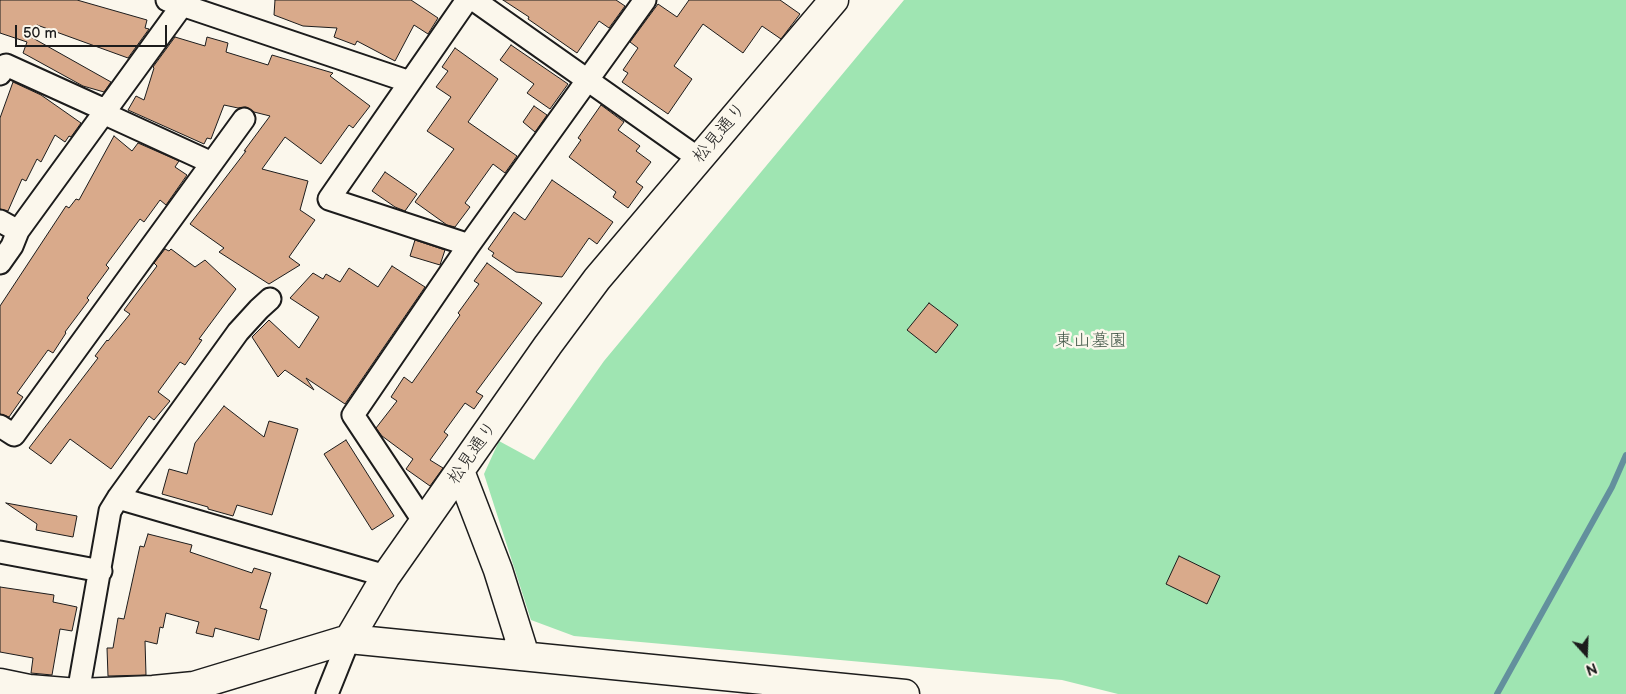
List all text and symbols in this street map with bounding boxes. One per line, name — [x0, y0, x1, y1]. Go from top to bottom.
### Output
scale bar — [18, 15, 170, 47]
text: 50 m — [23, 24, 57, 43]
street label: 松見通り — [689, 98, 751, 168]
park label: 東山墓園 — [1055, 330, 1127, 352]
street label: 松見通り — [444, 417, 502, 489]
north arrow — [1561, 629, 1611, 679]
text: N — [1583, 659, 1599, 678]

